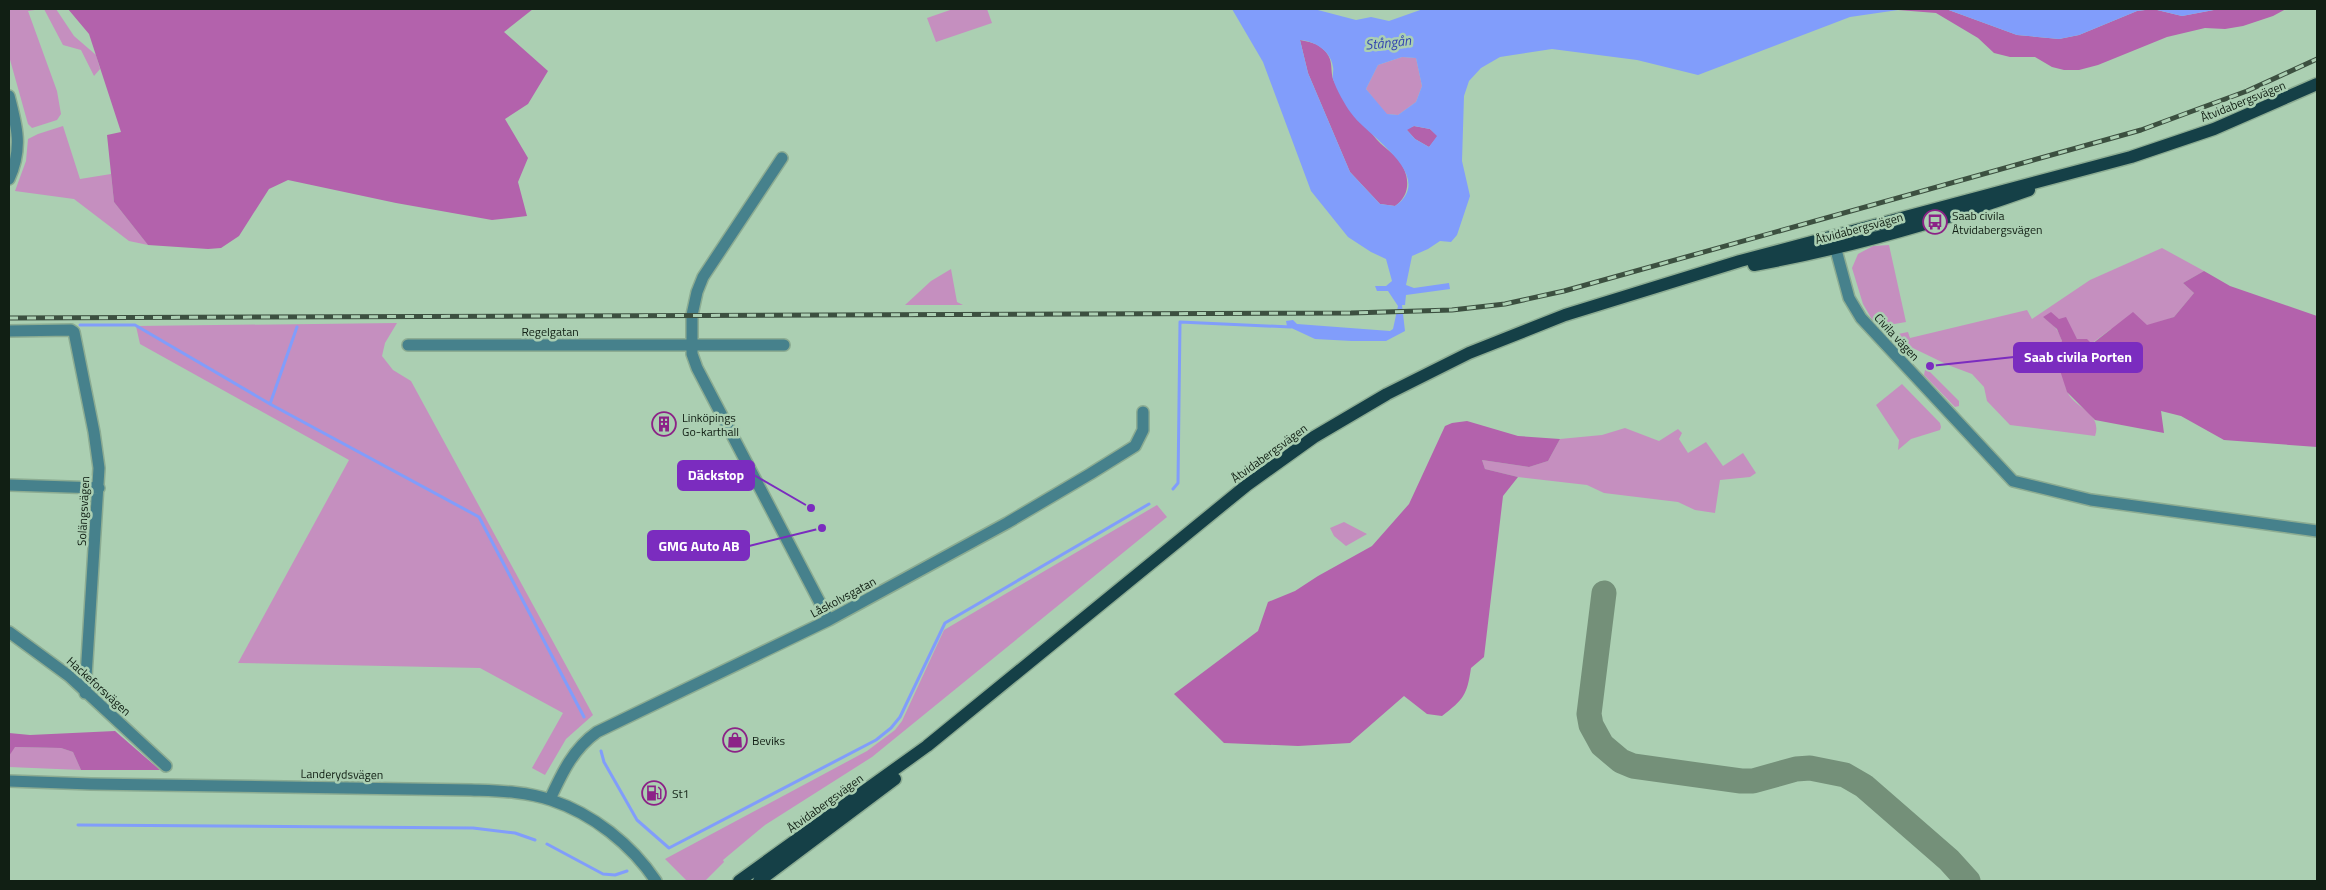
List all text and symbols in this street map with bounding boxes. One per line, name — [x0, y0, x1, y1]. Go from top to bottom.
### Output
water label: Stångån — [1364, 29, 1413, 55]
street label: Åtvidabergsvägen — [2198, 75, 2288, 127]
place label: Saab civila Åtvidabergsvägen — [1952, 206, 2042, 239]
street label: Åtvidabergsvägen — [1813, 207, 1905, 249]
bus stop icon: Saab civila Åtvidabergsvägen — [1922, 209, 1948, 235]
street label: Civila vägen — [1870, 309, 1924, 365]
street label: Regelgatan — [521, 322, 579, 341]
callout: Saab civila Porten — [2014, 343, 2142, 372]
text: Saab civila Porten — [2024, 346, 2132, 367]
place label: Linköpings Go-karthall — [682, 408, 739, 441]
building icon: Linköpings Go-karthall — [651, 411, 677, 437]
street label: Åtvidabergsvägen — [1227, 419, 1311, 487]
callout: Däckstop — [678, 461, 754, 490]
text: Däckstop — [688, 464, 745, 485]
street label: Solängsvägen — [72, 476, 94, 546]
callout: GMG Auto AB — [648, 531, 749, 560]
text: GMG Auto AB — [659, 535, 739, 556]
street label: Låskolvsgatan — [807, 572, 879, 622]
street label: Hackeforsvägen — [62, 652, 136, 720]
shop icon: Beviks — [722, 727, 748, 753]
place label: Beviks — [752, 731, 786, 750]
street label: Landerydsvägen — [301, 764, 383, 784]
street label: Åtvidabergsvägen — [783, 769, 867, 837]
fuel station icon: St1 — [641, 780, 667, 806]
place label: St1 — [672, 784, 689, 803]

